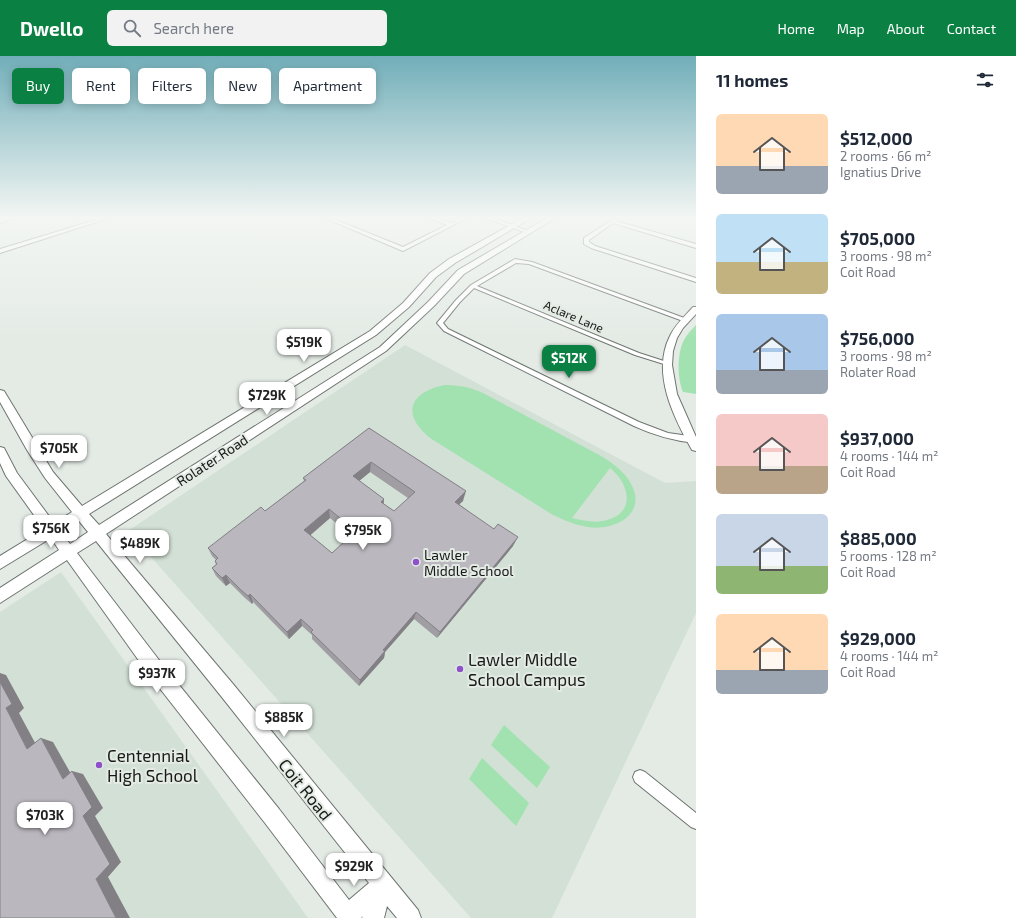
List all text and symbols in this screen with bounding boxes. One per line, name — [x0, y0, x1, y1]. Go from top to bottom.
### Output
search box — [107, 10, 387, 46]
text: Dwello — [20, 17, 83, 40]
icon: search — [121, 17, 143, 39]
text: Search here — [153, 19, 234, 37]
text: Home — [778, 20, 815, 37]
text: Map — [837, 20, 865, 37]
text: About — [887, 20, 925, 37]
text: Contact — [947, 20, 996, 37]
chip: Buy — [12, 68, 64, 104]
chip: Rent — [72, 68, 130, 104]
chip: Filters — [138, 68, 206, 104]
chip: New — [214, 68, 271, 104]
chip: Apartment — [279, 68, 376, 104]
icon: filters — [974, 69, 996, 91]
text: 11 homes — [716, 70, 788, 90]
text: $512,000 — [840, 128, 913, 148]
icon: home — [748, 130, 796, 178]
text: 2 rooms · 66 m² — [840, 148, 931, 164]
text: Ignatius Drive — [840, 164, 921, 180]
text: $705,000 — [840, 228, 915, 248]
icon: home — [748, 230, 796, 278]
text: 3 rooms · 98 m² — [840, 248, 932, 264]
text: Coit Road — [840, 264, 896, 280]
street label: Aclare Lane — [542, 297, 606, 335]
text: $756,000 — [840, 328, 915, 348]
pin: $519K — [276, 329, 332, 363]
icon: home — [748, 330, 796, 378]
text: $519K — [286, 334, 322, 350]
pin: $512K — [541, 345, 597, 379]
text: 3 rooms · 98 m² — [840, 348, 932, 364]
text: $512K — [551, 350, 587, 366]
text: Rolater Road — [840, 364, 916, 380]
pin: $729K — [239, 382, 295, 416]
text: $729K — [248, 387, 286, 403]
text: $937,000 — [840, 428, 914, 448]
icon: home — [748, 430, 796, 478]
street label: Rolater Road — [173, 431, 251, 489]
pin: $705K — [31, 435, 87, 469]
text: $705K — [40, 440, 78, 456]
text: 4 rooms · 144 m² — [840, 448, 938, 464]
text: Coit Road — [840, 464, 896, 480]
pin: $756K — [23, 515, 79, 549]
pin: $795K — [335, 517, 391, 551]
text: $756K — [32, 520, 70, 536]
text: $795K — [344, 522, 382, 538]
text: $885,000 — [840, 528, 917, 548]
pin: $489K — [112, 530, 168, 564]
icon: home — [748, 530, 796, 578]
text: $489K — [120, 535, 160, 551]
place label: Lawler Middle School — [424, 546, 514, 579]
text: 5 rooms · 128 m² — [840, 548, 937, 564]
marker: Lawler Middle School — [411, 557, 421, 567]
text: Coit Road — [840, 564, 896, 580]
text: $929,000 — [840, 628, 916, 648]
icon: home — [748, 630, 796, 678]
text: 4 rooms · 144 m² — [840, 648, 938, 664]
place label: Lawler Middle School Campus — [468, 649, 586, 690]
pin: $937K — [129, 660, 185, 694]
marker: Lawler Middle School Campus — [455, 664, 465, 674]
text: Coit Road — [840, 664, 896, 680]
text: $937K — [138, 665, 176, 681]
pin: $885K — [256, 704, 312, 738]
text: $885K — [264, 709, 304, 725]
place label: Centennial High School — [107, 745, 198, 786]
street label: Coit Road — [275, 754, 337, 824]
marker: Centennial High School — [94, 760, 104, 770]
pin: $703K — [17, 802, 73, 836]
text: $703K — [26, 807, 64, 823]
pin: $929K — [326, 853, 382, 887]
text: $929K — [335, 858, 373, 874]

